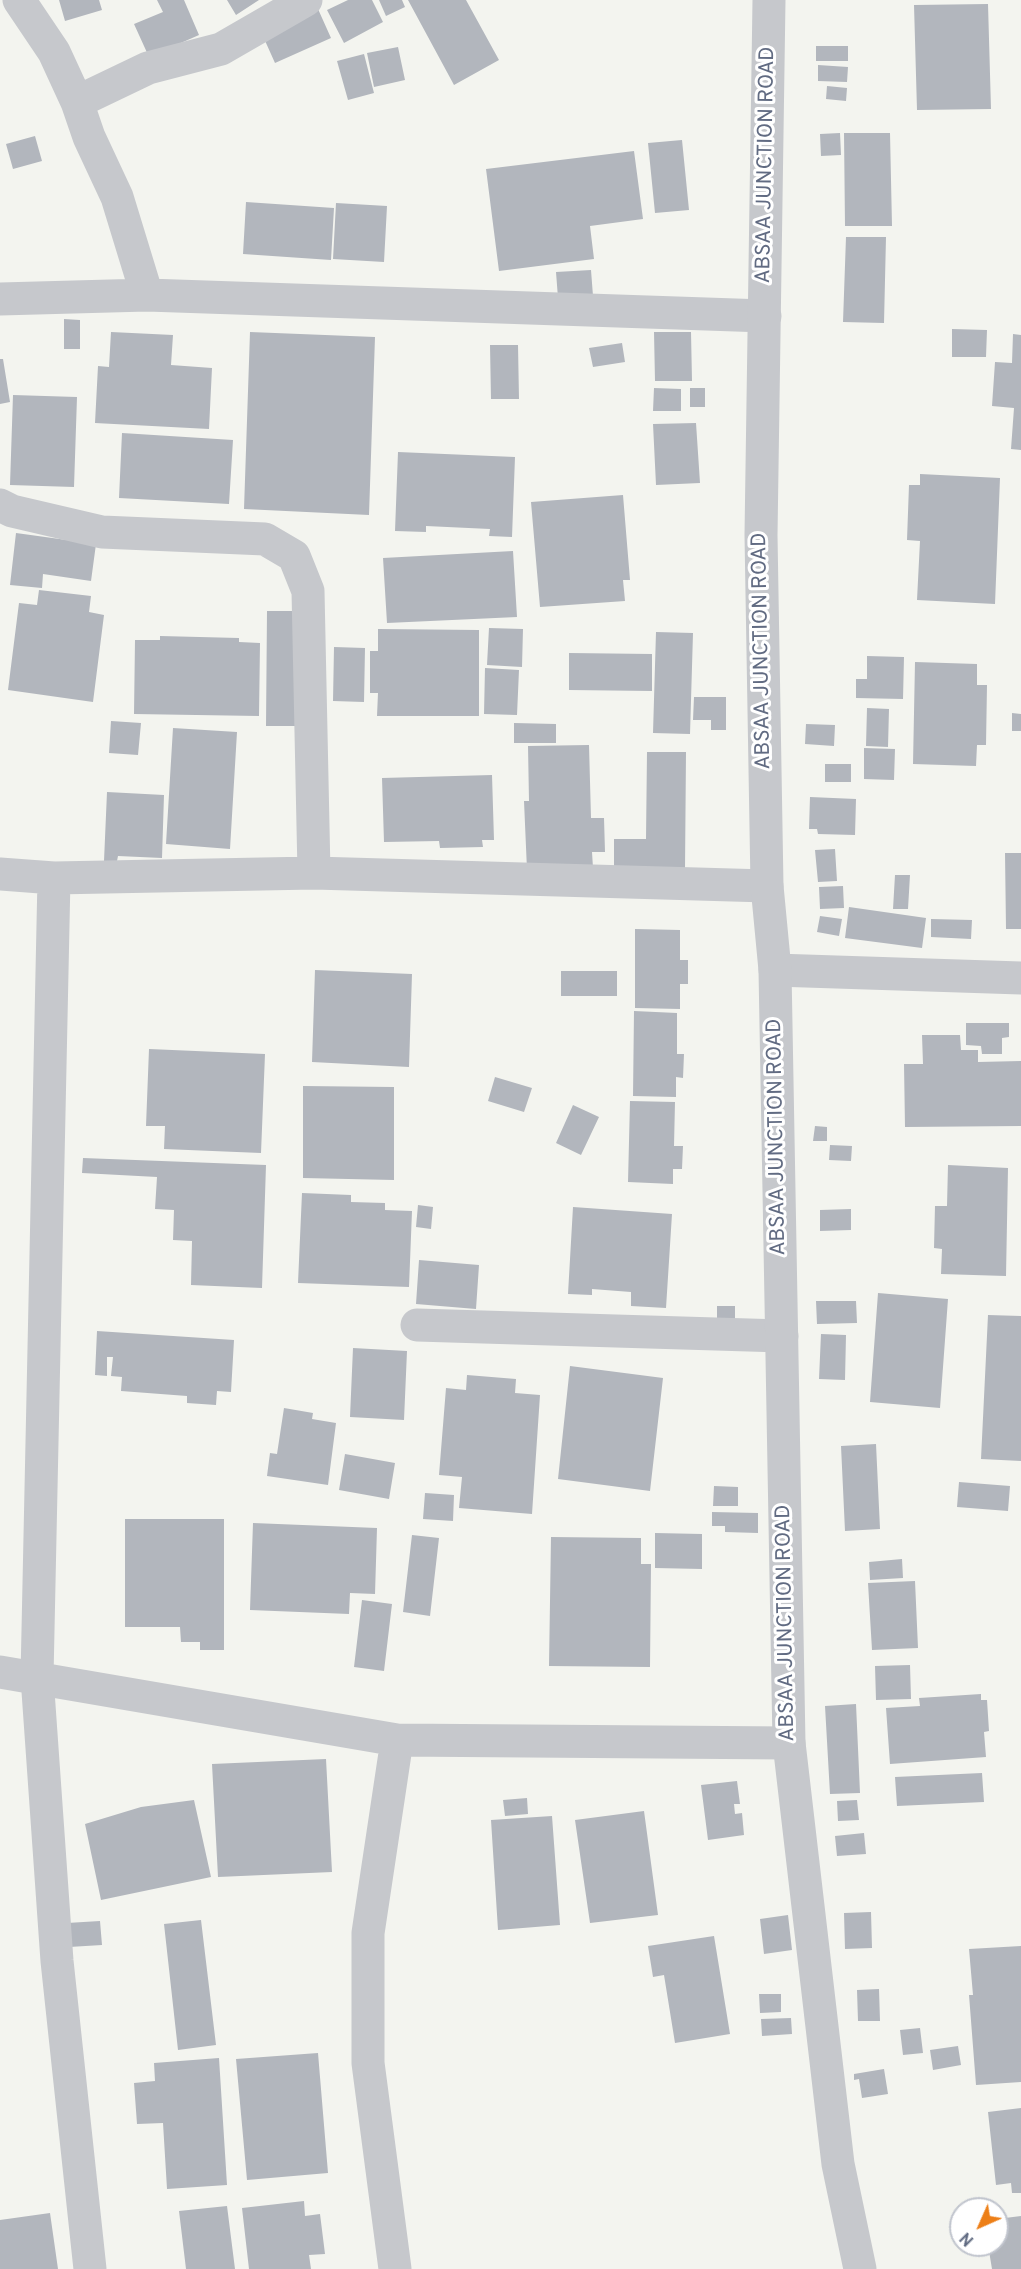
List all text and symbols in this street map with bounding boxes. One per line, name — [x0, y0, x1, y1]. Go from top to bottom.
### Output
street label: ABSAA JUNCTION ROAD — [752, 46, 782, 284]
street label: ABSAA JUNCTION ROAD — [748, 532, 778, 770]
street label: ABSAA JUNCTION ROAD — [763, 1018, 793, 1256]
street label: ABSAA JUNCTION ROAD — [772, 1504, 802, 1742]
north arrow — [949, 2197, 1009, 2257]
text: N — [957, 2227, 979, 2249]

